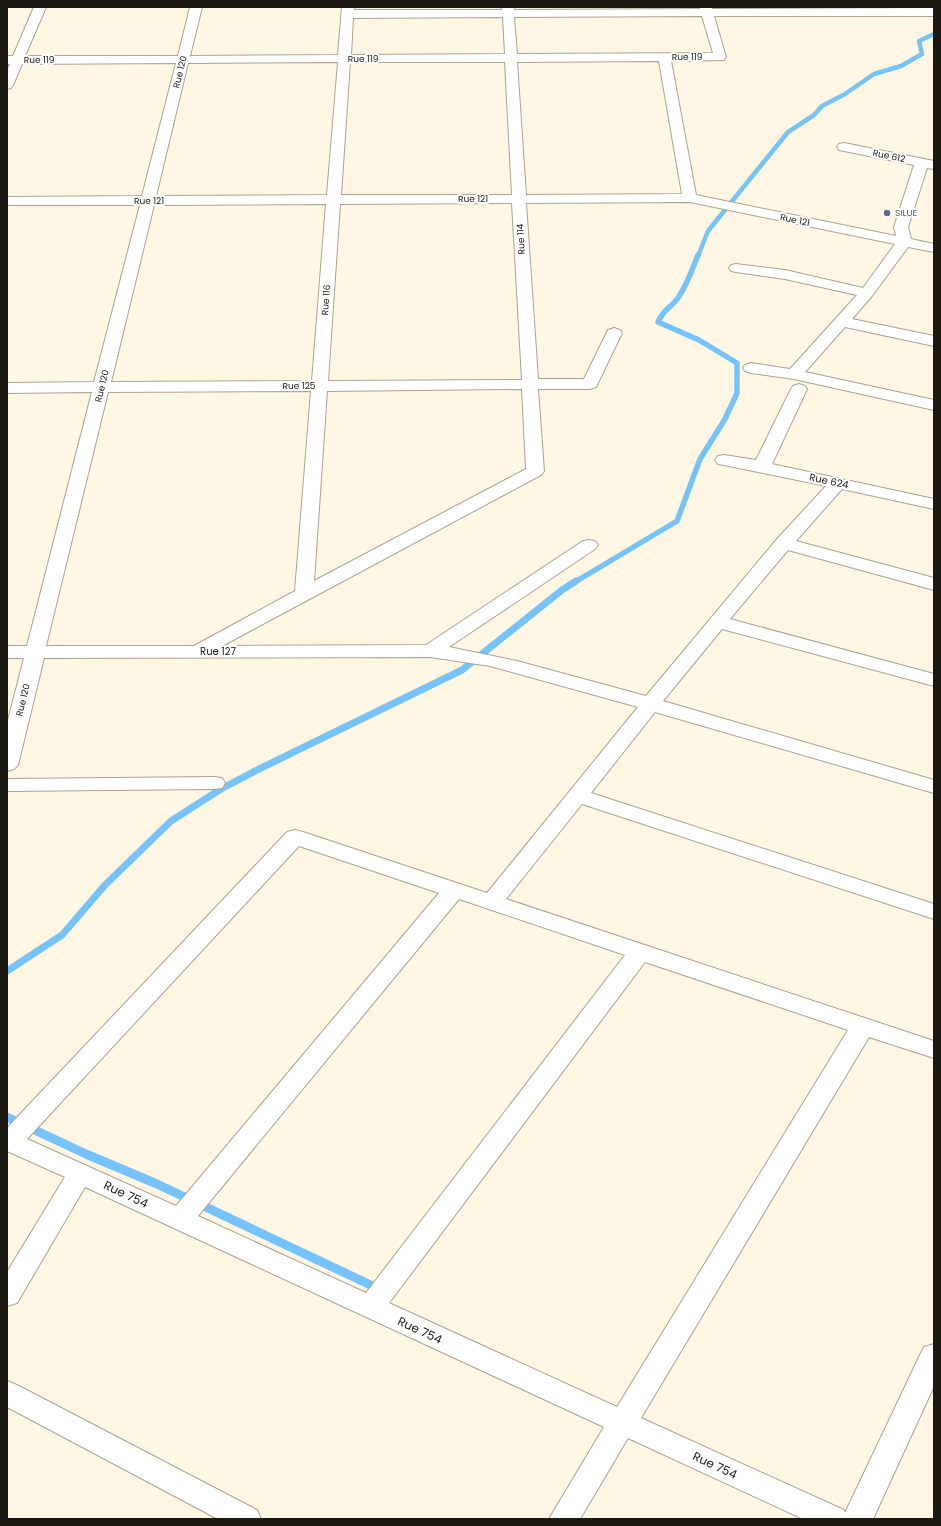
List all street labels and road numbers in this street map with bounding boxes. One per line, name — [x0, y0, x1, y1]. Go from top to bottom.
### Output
street label: Rue 119 — [672, 51, 703, 63]
street label: Rue 119 — [348, 53, 379, 65]
street label: Rue 119 — [24, 54, 55, 66]
street label: Rue 120 — [170, 54, 190, 89]
street label: Rue 612 — [872, 147, 906, 165]
street label: Rue 121 — [458, 193, 488, 205]
street label: Rue 121 — [134, 195, 164, 207]
street label: Rue 121 — [779, 211, 811, 229]
street label: Rue 114 — [514, 223, 528, 255]
street label: Rue 116 — [319, 284, 333, 316]
street label: Rue 120 — [92, 368, 112, 403]
street label: Rue 125 — [283, 380, 316, 392]
street label: Rue 624 — [808, 470, 850, 492]
street label: Rue 127 — [200, 644, 236, 659]
street label: Rue 120 — [13, 682, 33, 717]
street label: Rue 754 — [101, 1176, 151, 1212]
street label: Rue 754 — [395, 1312, 445, 1348]
street label: Rue 754 — [690, 1447, 740, 1483]

